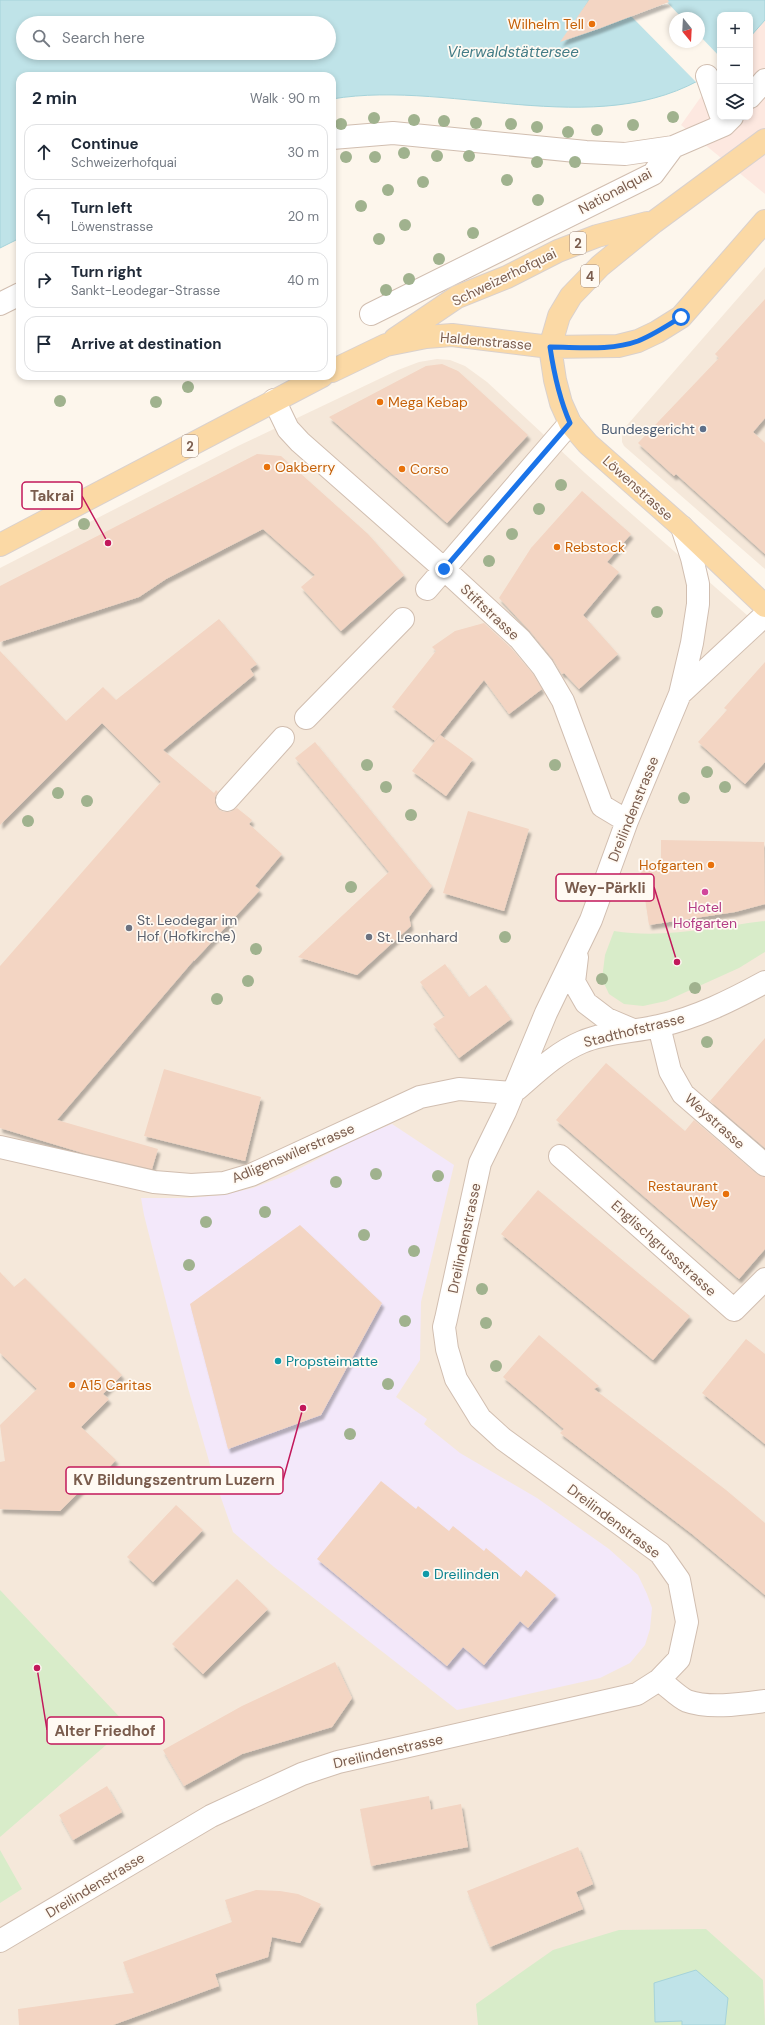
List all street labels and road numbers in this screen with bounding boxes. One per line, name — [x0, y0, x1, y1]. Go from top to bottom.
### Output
street label: Nationalquai — [575, 164, 655, 218]
road number: 2 — [570, 232, 586, 254]
street label: Schweizerhofquai — [449, 244, 559, 310]
road number: 4 — [581, 265, 599, 287]
street label: Haldenstrasse — [439, 328, 533, 354]
road number: 2 — [182, 435, 198, 457]
street label: Löwenstrasse — [599, 452, 677, 524]
street label: Stiftstrasse — [457, 580, 523, 644]
street label: Dreilindenstrasse — [604, 754, 662, 864]
street label: Stadthofstrasse — [582, 1009, 686, 1051]
street label: Weystrasse — [681, 1089, 749, 1153]
street label: Adligenswilerstrasse — [229, 1119, 357, 1187]
street label: Dreilindenstrasse — [444, 1181, 484, 1295]
street label: Englischgrussstrasse — [608, 1196, 720, 1300]
street label: Dreilindenstrasse — [564, 1480, 664, 1562]
street label: Dreilindenstrasse — [331, 1730, 445, 1772]
street label: Dreilindenstrasse — [42, 1848, 148, 1922]

